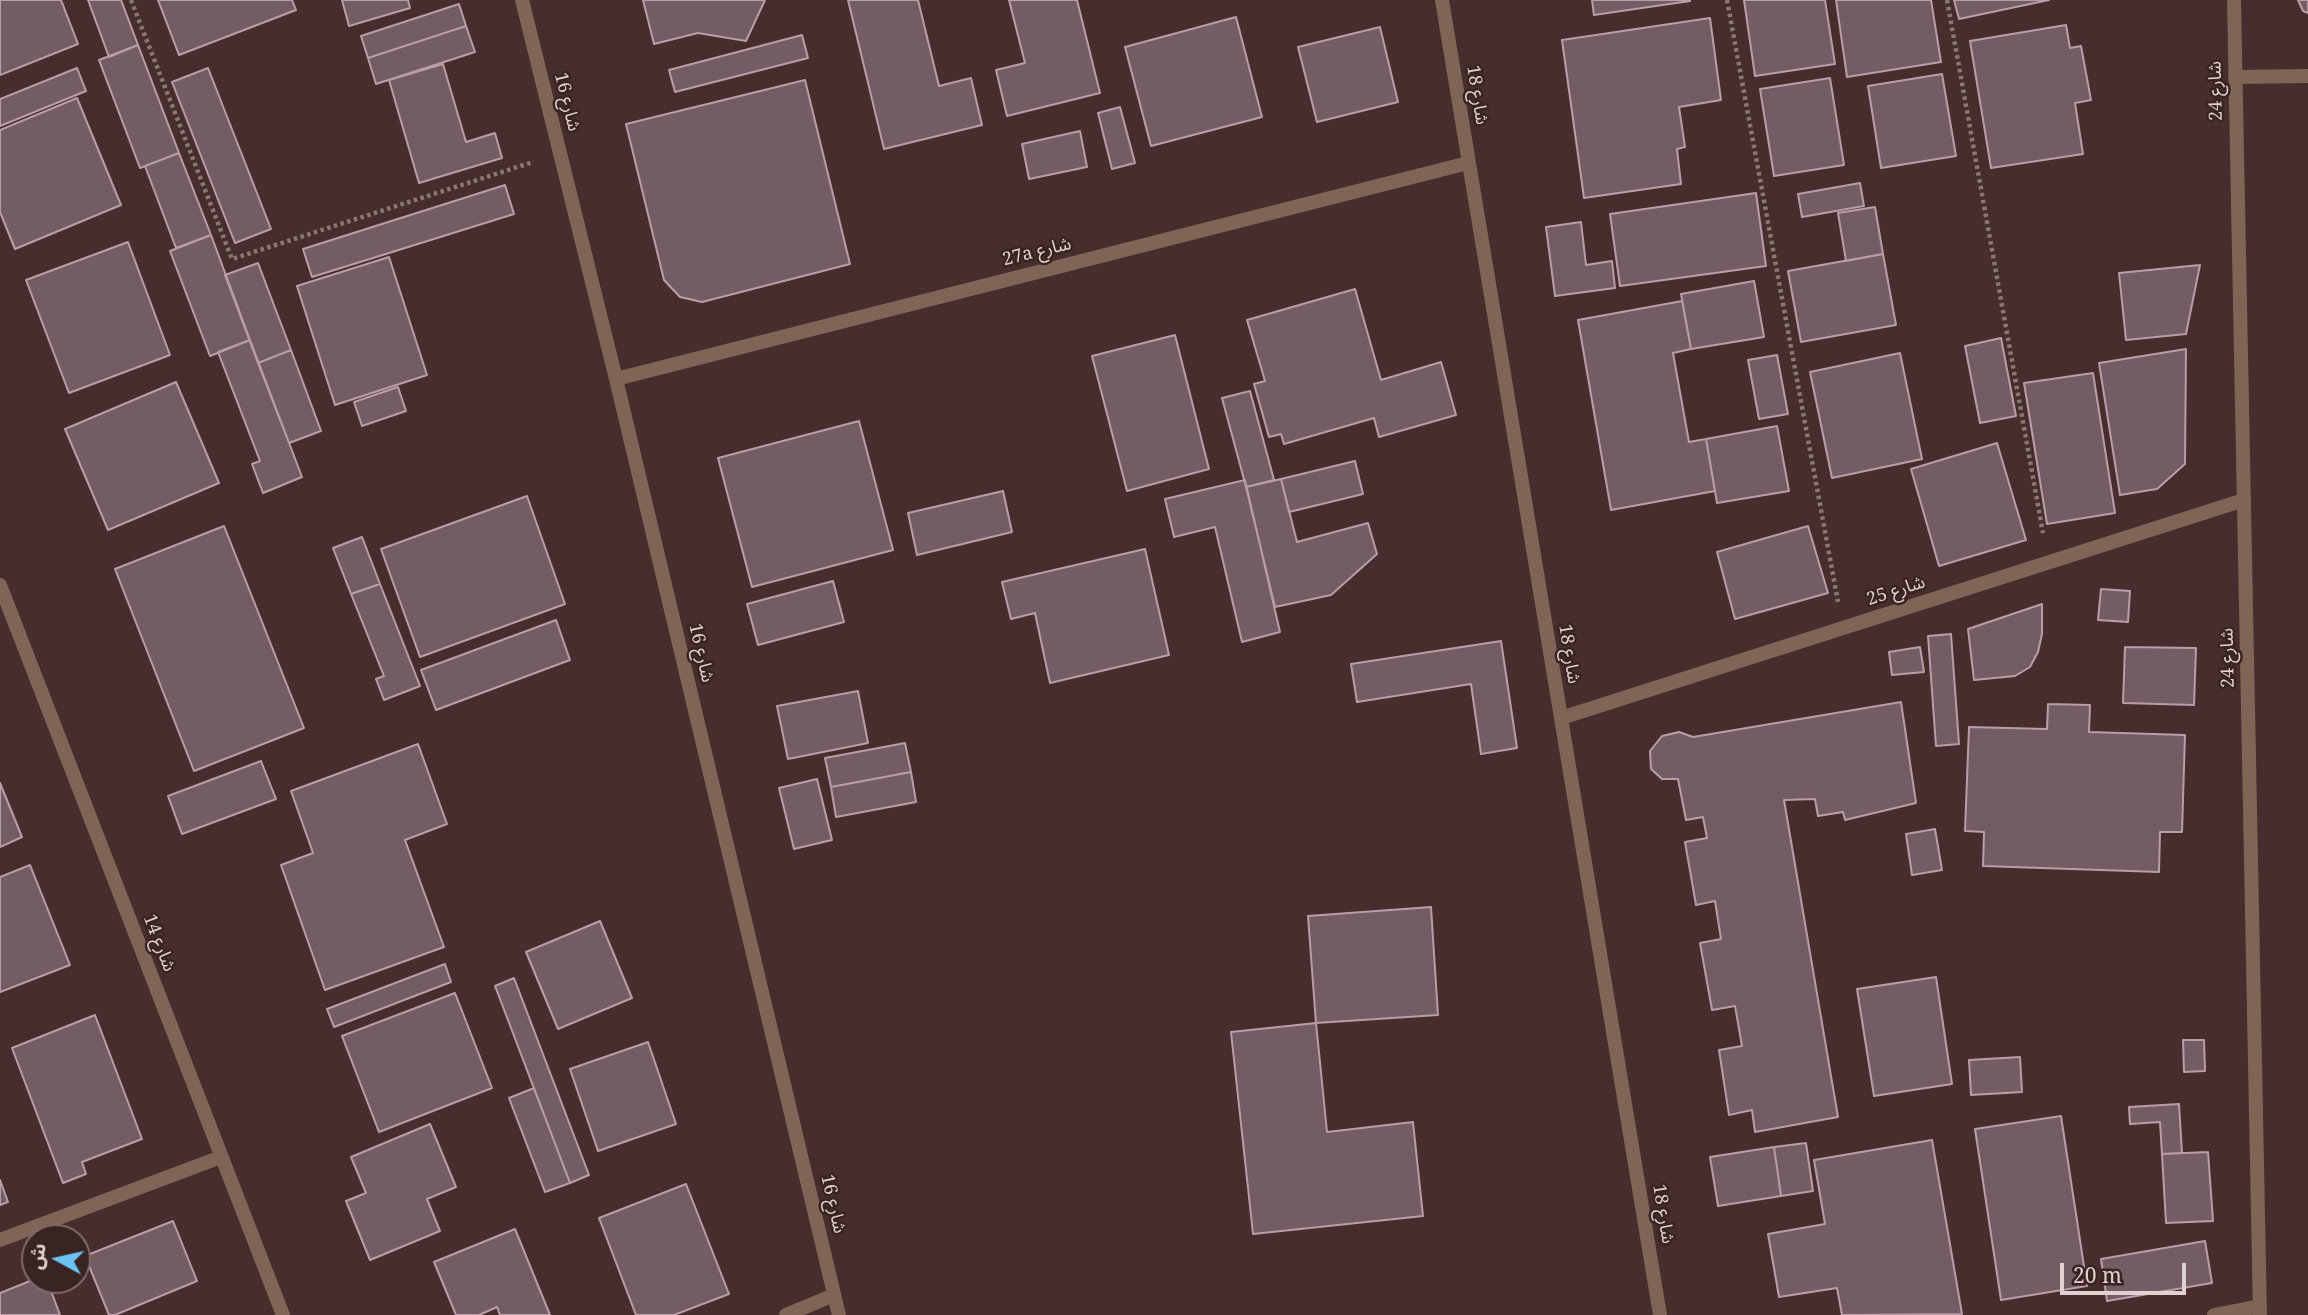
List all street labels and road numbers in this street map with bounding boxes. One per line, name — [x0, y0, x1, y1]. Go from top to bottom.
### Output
street label: شارع 24 — [2205, 61, 2227, 121]
street label: شارع 18 — [1462, 64, 1492, 126]
street label: شارع 16 — [549, 70, 585, 134]
street label: 27a شارع — [1000, 233, 1074, 271]
street label: شارع 25 — [1864, 571, 1928, 611]
street label: شارع 16 — [684, 621, 718, 685]
street label: شارع 18 — [1554, 623, 1584, 685]
street label: شارع 24 — [2217, 628, 2239, 688]
street label: شارع 14 — [138, 911, 180, 975]
street label: شارع 16 — [816, 1172, 850, 1236]
street label: شارع 18 — [1648, 1183, 1678, 1245]

